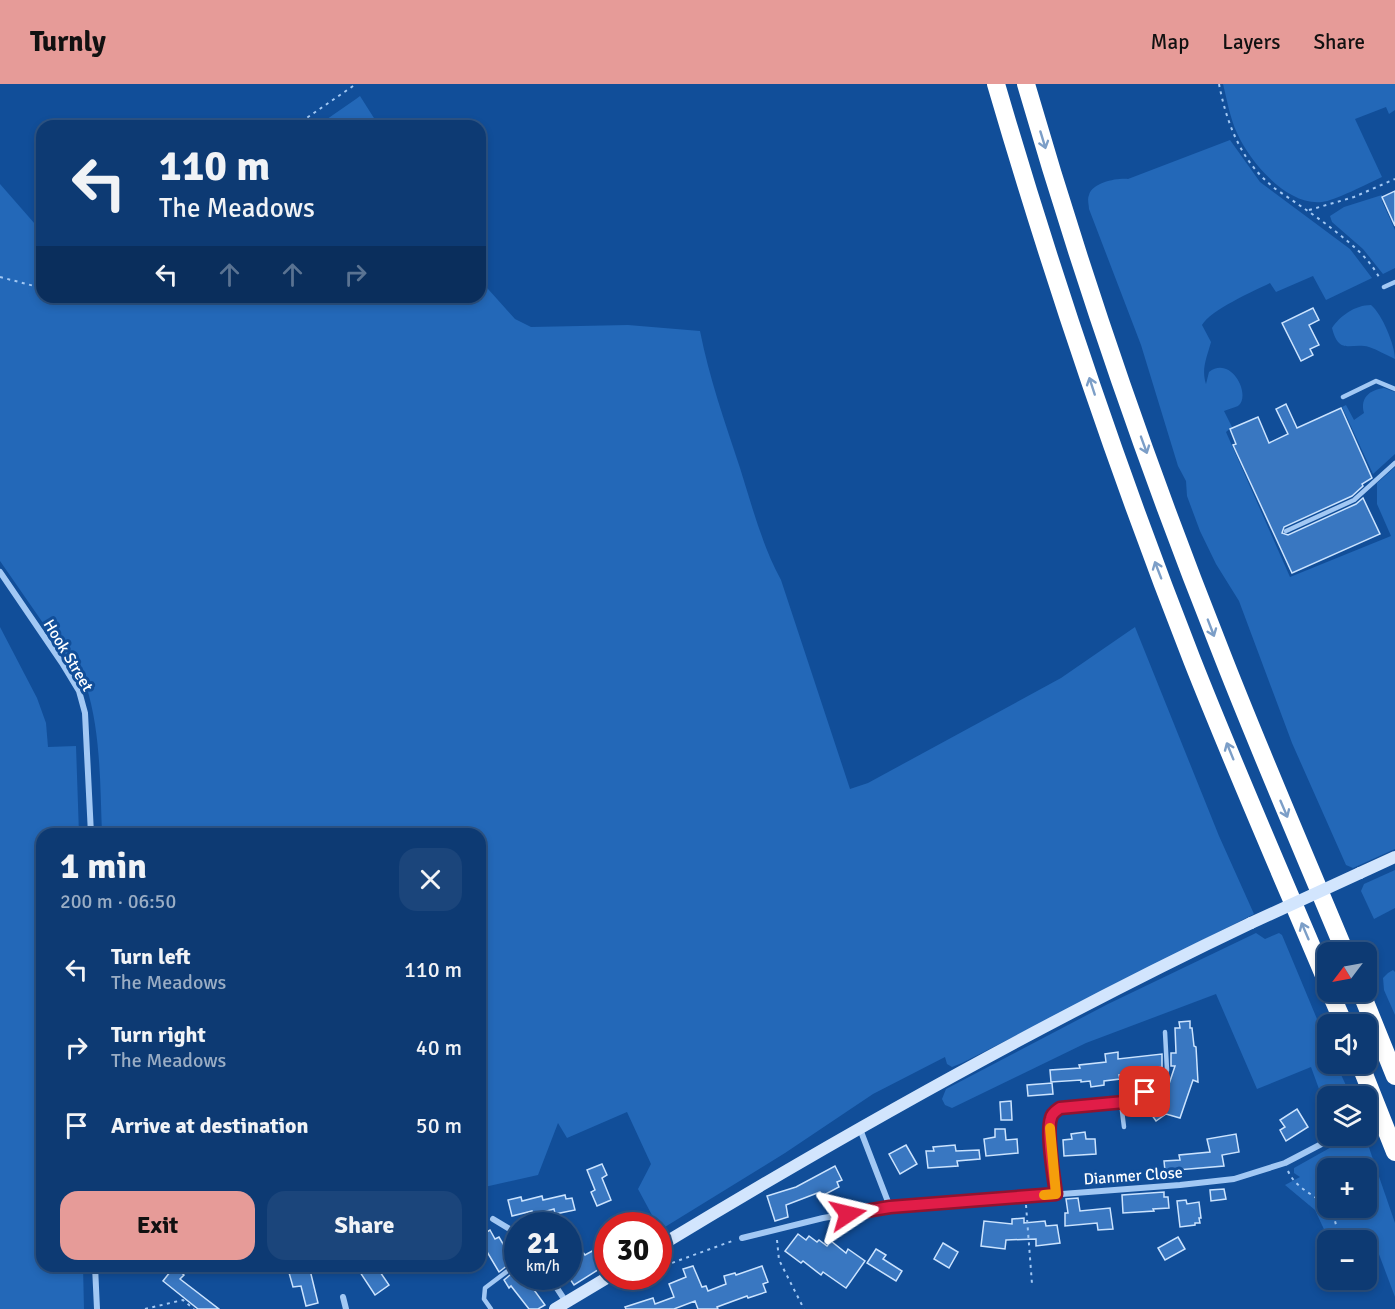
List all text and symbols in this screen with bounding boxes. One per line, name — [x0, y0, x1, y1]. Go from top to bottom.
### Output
text: Turnly — [30, 25, 106, 59]
text: Map — [1151, 29, 1189, 55]
text: Layers — [1222, 29, 1280, 55]
text: Share — [1313, 29, 1365, 55]
one-way arrow — [1039, 130, 1050, 149]
text: 110 m — [159, 141, 270, 192]
icon: left — [60, 144, 138, 222]
text: The Meadows — [159, 192, 315, 225]
icon: left — [150, 258, 183, 291]
icon: ahead — [213, 258, 246, 291]
icon: ahead — [276, 258, 309, 291]
icon: right — [339, 258, 372, 291]
one-way arrow — [1086, 377, 1097, 396]
one-way arrow — [1139, 435, 1150, 454]
one-way arrow — [1151, 561, 1162, 580]
street label: Hook Street — [39, 616, 98, 696]
one-way arrow — [1207, 618, 1218, 637]
one-way arrow — [1224, 742, 1235, 761]
one-way arrow — [1279, 799, 1290, 817]
text: 1 min — [60, 844, 147, 889]
button: close — [399, 848, 462, 911]
text: 200 m · 06:50 — [60, 889, 176, 914]
one-way arrow — [1299, 922, 1310, 941]
north arrow — [1317, 942, 1377, 1002]
map controls — [1317, 942, 1377, 1290]
text: Turn left — [111, 943, 191, 970]
icon: left — [60, 953, 93, 986]
text: 110 m — [404, 956, 462, 983]
text: The Meadows — [111, 970, 226, 995]
button: sound — [1317, 1014, 1377, 1074]
text: Turn right — [111, 1021, 206, 1048]
icon: right — [60, 1031, 93, 1064]
text: 40 m — [416, 1034, 462, 1061]
text: The Meadows — [111, 1048, 226, 1073]
pin — [1119, 1066, 1170, 1117]
icon: arrive — [1128, 1075, 1161, 1108]
button: layers — [1317, 1086, 1377, 1146]
icon: arrive — [60, 1109, 93, 1142]
text: Arrive at destination — [111, 1112, 308, 1139]
text: 50 m — [416, 1112, 462, 1139]
button: + — [1317, 1158, 1377, 1218]
street label: Dianmer Close — [1083, 1163, 1183, 1189]
position arrow — [816, 1182, 880, 1246]
button: Exit — [60, 1191, 255, 1260]
button: Share — [267, 1191, 462, 1260]
speed limit sign: 30 — [594, 1212, 672, 1290]
text: 21 — [527, 1225, 559, 1262]
button: − — [1317, 1230, 1377, 1290]
text: km/h — [526, 1257, 560, 1275]

